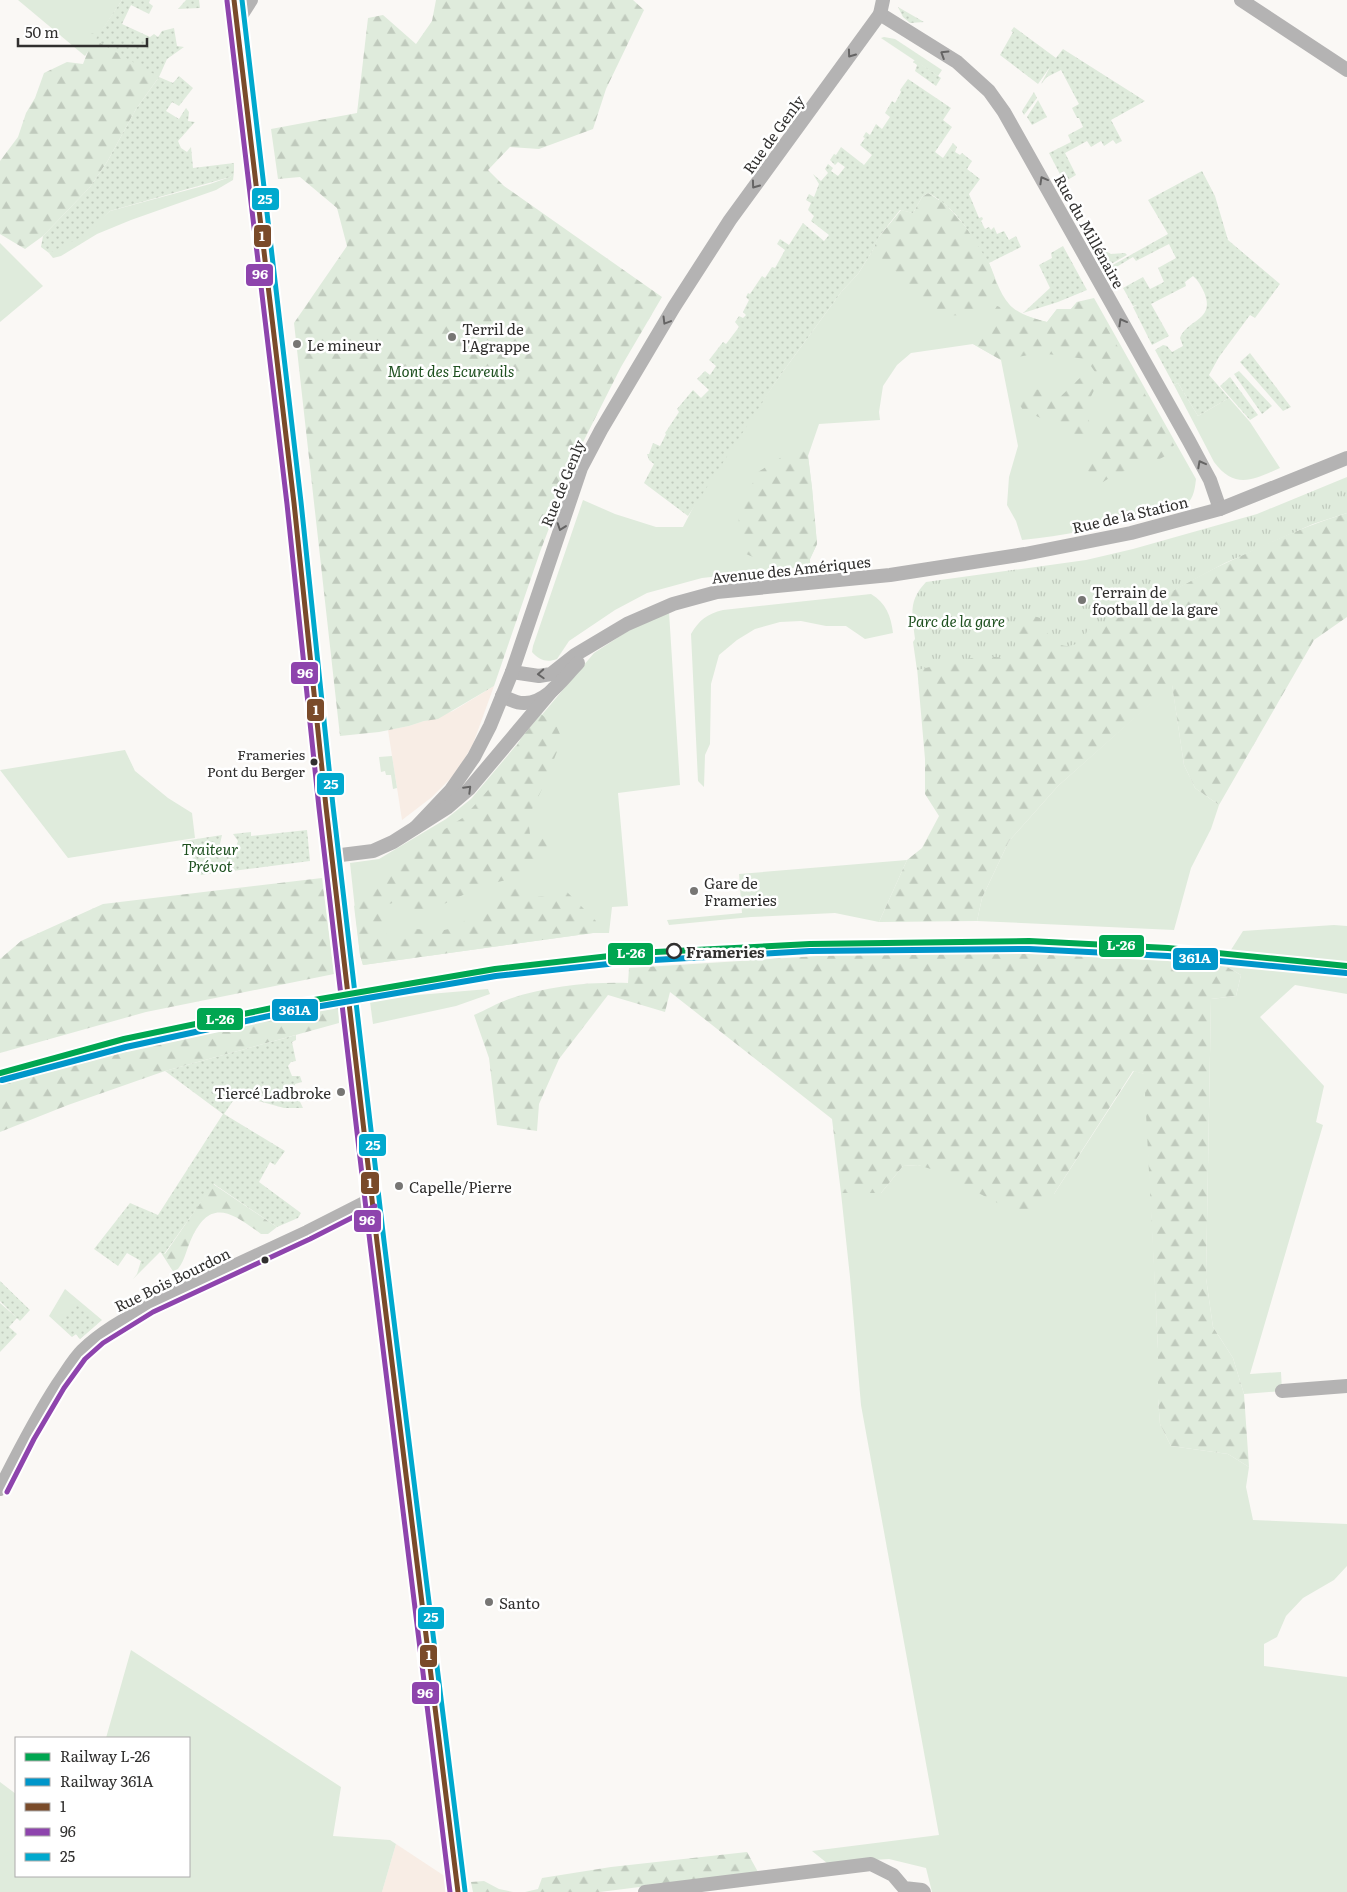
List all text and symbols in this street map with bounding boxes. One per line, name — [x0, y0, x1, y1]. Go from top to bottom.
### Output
scale bar — [18, 15, 146, 47]
text: 50 m — [25, 20, 59, 43]
one-way arrow — [848, 48, 857, 58]
one-way arrow — [941, 51, 950, 61]
street label: Rue de Genly — [737, 90, 810, 178]
street label: Rue du Millénaire — [1049, 170, 1131, 292]
one-way arrow — [1039, 176, 1049, 185]
one-way arrow — [752, 179, 761, 189]
line badge: 25 — [251, 187, 280, 211]
text: 25 — [257, 188, 273, 208]
line badge: 1 — [253, 224, 272, 248]
text: 1 — [259, 225, 265, 245]
line badge: 96 — [245, 263, 274, 287]
text: 96 — [252, 263, 268, 283]
one-way arrow — [662, 315, 672, 324]
place label: Terril de l'Agrappe — [462, 317, 530, 357]
one-way arrow — [1119, 318, 1129, 327]
marker: Terril de l'Agrappe — [446, 331, 458, 343]
place label: Le mineur — [307, 333, 381, 356]
marker: Le mineur — [291, 338, 303, 350]
park label: Mont des Ecureuils — [388, 359, 514, 382]
street label: Rue de Genly — [534, 436, 590, 530]
one-way arrow — [1197, 460, 1207, 469]
street label: Rue de la Station — [1070, 489, 1190, 539]
one-way arrow — [557, 522, 567, 531]
street label: Avenue des Amériques — [710, 549, 872, 589]
place label: Terrain de football de la gare — [1092, 580, 1218, 620]
marker: Terrain de football de la gare — [1076, 594, 1088, 606]
park label: Parc de la gare — [907, 609, 1005, 632]
line badge: 96 — [290, 661, 319, 685]
text: 96 — [297, 662, 313, 682]
one-way arrow — [536, 669, 544, 680]
line badge: 1 — [306, 698, 325, 722]
text: 1 — [313, 699, 319, 719]
place label: Frameries Pont du Berger — [207, 744, 305, 781]
marker: Frameries Pont du Berger — [309, 757, 319, 767]
line badge: 25 — [316, 772, 345, 796]
text: 25 — [323, 773, 339, 793]
one-way arrow — [462, 786, 471, 795]
park label: Traiteur Prévot — [182, 837, 238, 877]
place label: Gare de Frameries — [704, 871, 777, 911]
marker: Gare de Frameries — [688, 885, 700, 897]
line badge: L-26 — [1098, 934, 1145, 958]
text: L-26 — [1107, 934, 1135, 954]
place label: Frameries — [686, 940, 765, 963]
line badge: L-26 — [607, 942, 654, 966]
text: L-26 — [617, 942, 645, 962]
marker: Frameries — [666, 943, 682, 959]
line badge: 361A — [1172, 947, 1219, 971]
text: 361A — [1179, 947, 1212, 967]
line badge: 361A — [271, 998, 319, 1022]
text: 361A — [279, 999, 312, 1019]
line badge: L-26 — [196, 1007, 244, 1031]
text: L-26 — [206, 1008, 234, 1028]
place label: Tiercé Ladbroke — [214, 1081, 331, 1104]
marker: Tiercé Ladbroke — [335, 1086, 347, 1098]
line badge: 25 — [358, 1133, 387, 1157]
text: 25 — [365, 1134, 381, 1154]
line badge: 1 — [360, 1171, 380, 1195]
text: 1 — [367, 1172, 373, 1192]
place label: Capelle/Pierre — [409, 1175, 512, 1198]
marker: Capelle/Pierre — [393, 1180, 405, 1192]
line badge: 96 — [353, 1209, 382, 1233]
text: 96 — [359, 1209, 375, 1229]
street label: Rue Bois Bourdon — [110, 1241, 234, 1317]
unlabelled marker — [260, 1255, 270, 1265]
place label: Santo — [499, 1591, 540, 1614]
marker: Santo — [483, 1596, 495, 1608]
line badge: 25 — [417, 1606, 445, 1630]
text: 25 — [423, 1606, 439, 1626]
line badge: 1 — [419, 1644, 438, 1668]
text: 1 — [426, 1644, 432, 1664]
line badge: 96 — [411, 1681, 440, 1705]
text: 96 — [417, 1682, 433, 1702]
legend — [15, 1737, 190, 1877]
text: Railway L-26 — [60, 1744, 150, 1767]
text: Railway 361A — [60, 1769, 154, 1792]
text: 1 — [60, 1794, 66, 1817]
text: 96 — [60, 1819, 76, 1842]
text: 25 — [60, 1844, 76, 1867]

